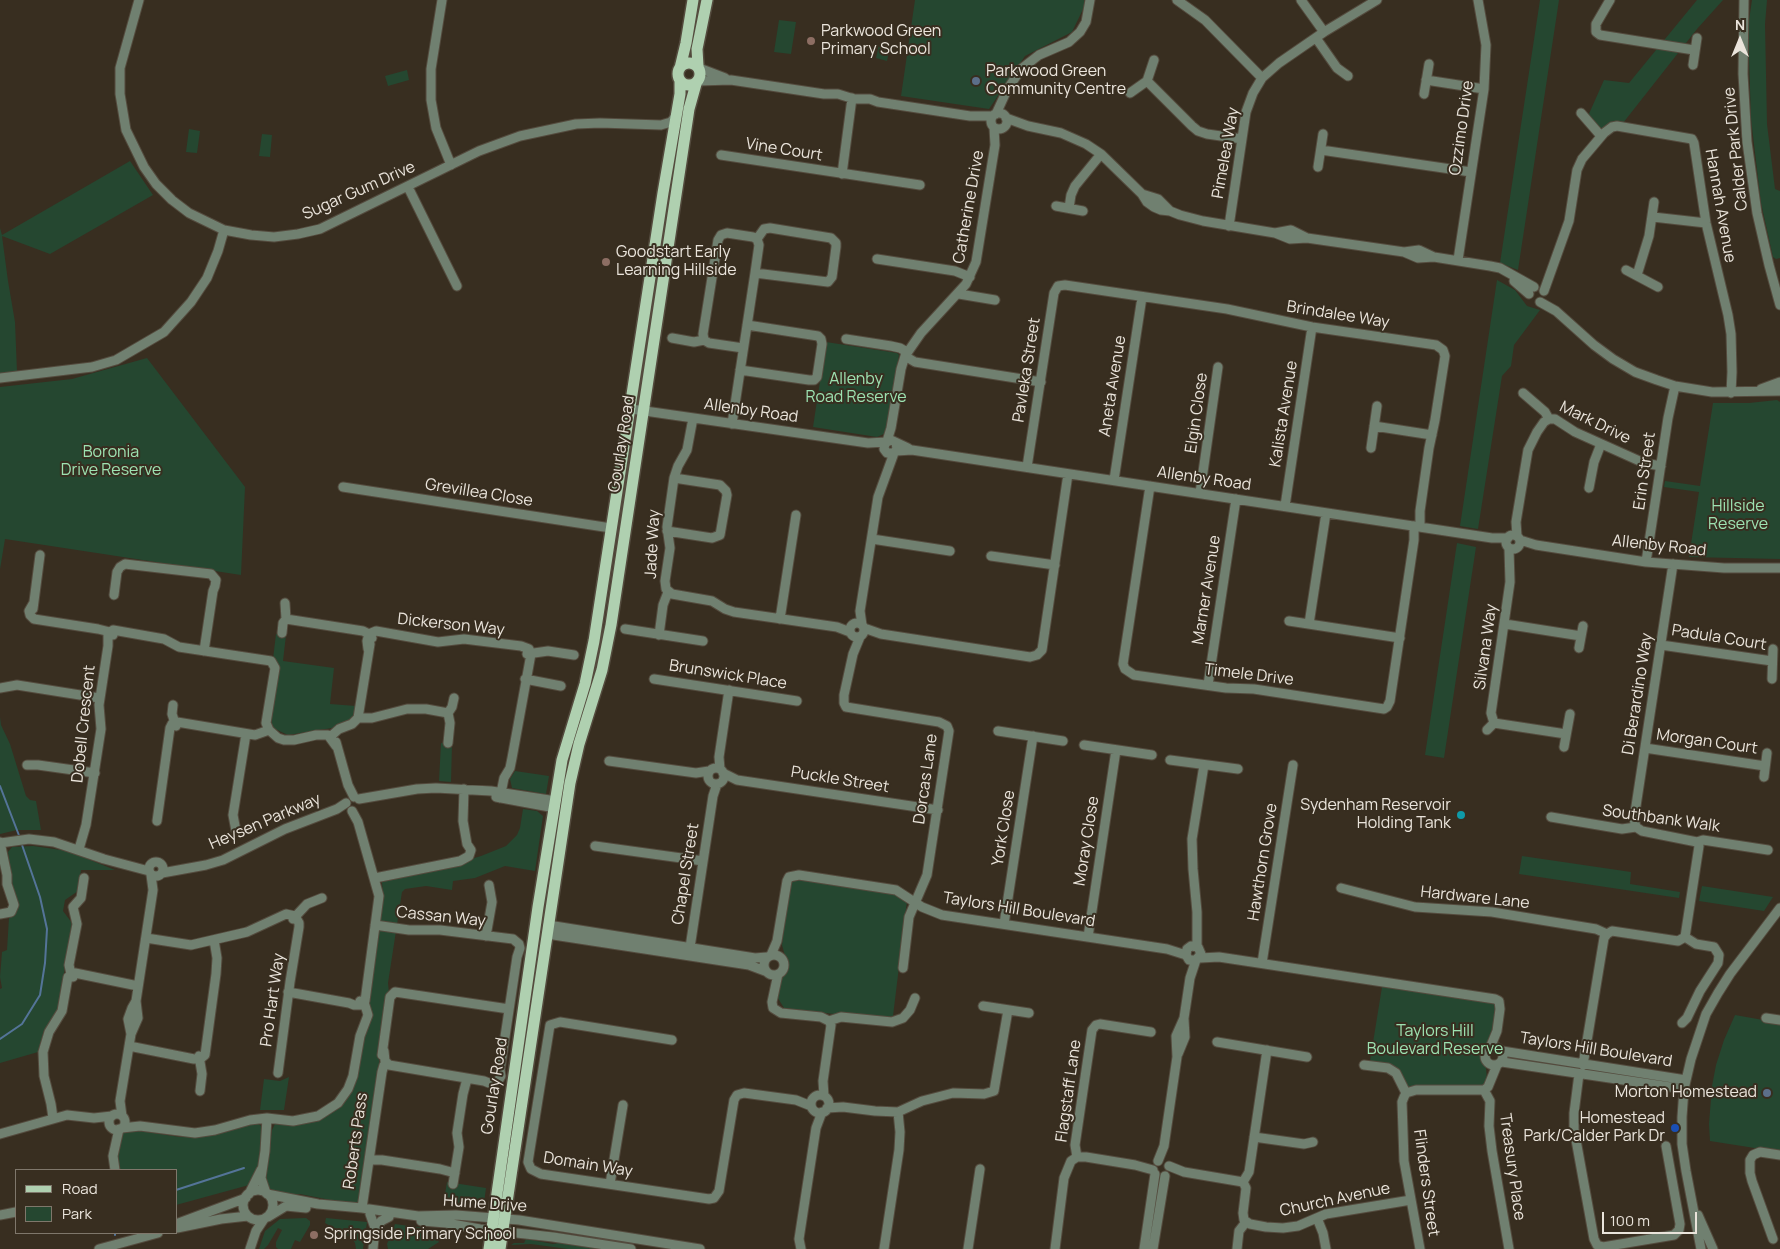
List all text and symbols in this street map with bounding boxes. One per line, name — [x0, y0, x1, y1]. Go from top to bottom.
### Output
north arrow — [1715, 15, 1765, 65]
text: N — [1735, 15, 1745, 34]
place label: Parkwood Green Primary School — [821, 22, 941, 60]
marker: Parkwood Green Primary School — [805, 35, 817, 47]
place label: Parkwood Green Community Centre — [986, 62, 1126, 100]
marker: Parkwood Green Community Centre — [970, 75, 982, 87]
street label: Ozzimo Drive — [1446, 79, 1478, 177]
street label: Calder Park Drive — [1720, 86, 1752, 212]
street label: Pimelea Way — [1209, 106, 1243, 200]
street label: Vine Court — [744, 134, 824, 166]
street label: Hannah Avenue — [1701, 148, 1739, 264]
street label: Catherine Drive — [950, 149, 988, 265]
street label: Sugar Gum Drive — [300, 157, 418, 225]
place label: Goodstart Early Learning Hillside — [616, 243, 737, 281]
marker: Goodstart Early Learning Hillside — [600, 256, 612, 268]
street label: Brindalee Way — [1285, 297, 1391, 333]
street label: Pavleka Street — [1009, 316, 1045, 424]
street label: Aneta Avenue — [1096, 334, 1130, 438]
street label: Kalista Avenue — [1266, 359, 1302, 469]
park label: Allenby Road Reserve — [805, 370, 907, 408]
street label: Elgin Close — [1182, 372, 1212, 454]
street label: Gourlay Road — [605, 394, 639, 494]
street label: Allenby Road — [703, 395, 799, 427]
street label: Mark Drive — [1556, 398, 1634, 448]
street label: Erin Street — [1630, 431, 1660, 511]
park label: Boronia Drive Reserve — [61, 443, 161, 481]
street label: Allenby Road — [1156, 463, 1252, 495]
street label: Grevillea Close — [424, 475, 534, 511]
park label: Hillside Reserve — [1708, 497, 1768, 535]
street label: Jade Way — [642, 509, 664, 579]
street label: Allenby Road — [1611, 531, 1707, 561]
street label: Marner Avenue — [1189, 534, 1225, 646]
street label: Silvana Way — [1470, 603, 1502, 691]
street label: Dickerson Way — [397, 610, 505, 640]
street label: Padula Court — [1670, 621, 1768, 655]
street label: Di Berardino Way — [1619, 632, 1657, 756]
street label: Brunswick Place — [668, 656, 788, 694]
street label: Timele Drive — [1203, 660, 1295, 690]
street label: Dobell Crescent — [68, 664, 100, 784]
street label: Morgan Court — [1655, 725, 1759, 759]
street label: Dorcas Lane — [910, 733, 942, 825]
street label: Puckle Street — [789, 763, 891, 797]
street label: York Close — [989, 789, 1019, 867]
street label: Heysen Parkway — [206, 790, 324, 854]
street label: Moray Close — [1070, 795, 1104, 887]
place label: Sydenham Reservoir Holding Tank — [1300, 796, 1451, 834]
street label: Southbank Walk — [1601, 801, 1721, 837]
street label: Hawthorn Grove — [1244, 802, 1282, 922]
marker: Sydenham Reservoir Holding Tank — [1455, 809, 1467, 821]
street label: Chapel Street — [668, 822, 704, 926]
street label: Hardware Lane — [1419, 883, 1531, 913]
street label: Taylors Hill Boulevard — [941, 888, 1097, 932]
street label: Cassan Way — [395, 903, 487, 931]
street label: Pro Hart Way — [257, 952, 289, 1048]
park label: Taylors Hill Boulevard Reserve — [1367, 1022, 1503, 1060]
street label: Taylors Hill Boulevard — [1518, 1028, 1674, 1072]
street label: Gourlay Road — [478, 1036, 512, 1136]
street label: Flagstaff Lane — [1052, 1038, 1086, 1144]
place label: Morton Homestead — [1615, 1083, 1757, 1103]
marker: Morton Homestead — [1761, 1087, 1773, 1099]
street label: Roberts Pass — [340, 1092, 372, 1190]
place label: Homestead Park/Calder Park Dr — [1523, 1109, 1665, 1147]
street label: Treasury Place — [1495, 1112, 1529, 1222]
marker: Homestead Park/Calder Park Dr — [1669, 1122, 1681, 1134]
street label: Flinders Street — [1409, 1128, 1443, 1238]
street label: Domain Way — [542, 1148, 634, 1182]
legend — [15, 1169, 178, 1234]
text: Road — [62, 1178, 98, 1199]
street label: Church Avenue — [1278, 1179, 1392, 1221]
street label: Hume Drive — [442, 1191, 528, 1217]
scale bar — [1605, 1202, 1700, 1234]
text: Park — [62, 1203, 92, 1224]
text: 100 m — [1610, 1210, 1650, 1231]
place label: Springside Primary School — [324, 1225, 516, 1245]
marker: Springside Primary School — [308, 1229, 320, 1241]

